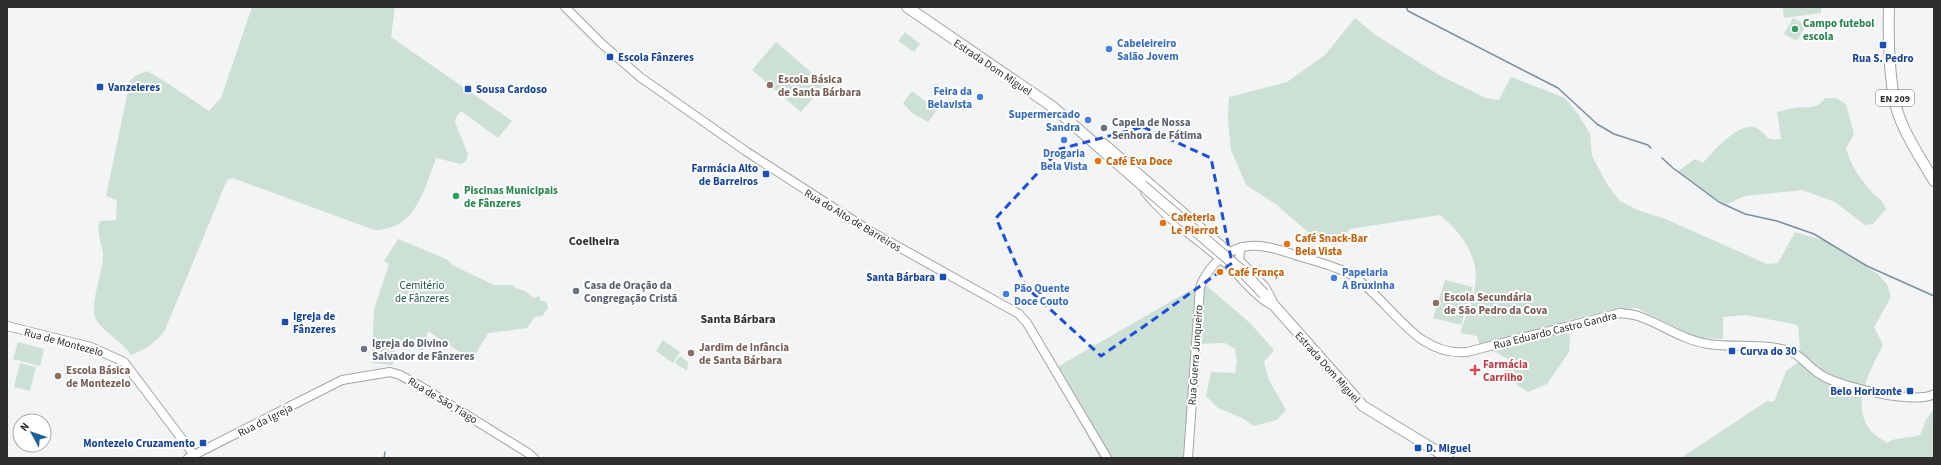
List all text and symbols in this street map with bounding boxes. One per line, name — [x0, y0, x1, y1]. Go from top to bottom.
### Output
place label: Campo futebol escola — [1803, 16, 1875, 44]
marker: Campo futebol escola — [1790, 24, 1800, 34]
street label: Estrada Dom Miguel — [951, 36, 1035, 99]
place label: Cabeleireiro Salão Jovem — [1117, 36, 1179, 64]
marker: Rua S. Pedro — [1878, 40, 1888, 50]
marker: Cabeleireiro Salão Jovem — [1104, 44, 1114, 54]
place label: Escola Fânzeres — [618, 50, 694, 65]
place label: Rua S. Pedro — [1852, 51, 1914, 66]
marker: Escola Fânzeres — [605, 52, 615, 62]
place label: Escola Básica de Santa Bárbara — [778, 72, 861, 100]
place label: Vanzeleres — [107, 80, 160, 95]
marker: Escola Básica de Santa Bárbara — [765, 80, 775, 90]
marker: Vanzeleres — [95, 82, 105, 92]
place label: Sousa Cardoso — [476, 82, 547, 97]
marker: Sousa Cardoso — [463, 84, 473, 94]
place label: Feira da Belavista — [927, 84, 972, 112]
road number: EN 209 — [1876, 90, 1914, 106]
marker: Feira da Belavista — [975, 92, 985, 102]
place label: Supermercado Sandra — [1009, 107, 1080, 135]
marker: Supermercado Sandra — [1083, 115, 1093, 125]
place label: Capela de Nossa Senhora de Fátima — [1112, 115, 1202, 143]
marker: Capela de Nossa Senhora de Fátima — [1099, 123, 1109, 133]
marker: Drogaria Bela Vista — [1059, 135, 1069, 145]
place label: Drogaria Bela Vista — [1040, 146, 1088, 174]
place label: Café Eva Doce — [1106, 154, 1173, 169]
marker: Café Eva Doce — [1093, 156, 1103, 166]
place label: Farmácia Alto de Barreiros — [692, 161, 758, 189]
marker: Farmácia Alto de Barreiros — [761, 169, 771, 179]
place label: Piscinas Municipais de Fânzeres — [464, 183, 558, 211]
street label: Rua do Alto de Barreiros — [802, 186, 904, 256]
marker: Piscinas Municipais de Fânzeres — [451, 191, 461, 201]
place label: Cafeteria Le Pierrot — [1171, 210, 1219, 238]
marker: Cafeteria Le Pierrot — [1158, 218, 1168, 228]
place label: Café Snack-Bar Bela Vista — [1295, 231, 1368, 259]
district label: Coelheira — [569, 233, 619, 250]
marker: Café Snack-Bar Bela Vista — [1282, 239, 1292, 249]
place label: Café França — [1228, 265, 1284, 280]
place label: Papelaria A Bruxinha — [1341, 265, 1395, 293]
marker: Café França — [1215, 267, 1225, 277]
place label: Santa Bárbara — [866, 270, 935, 285]
marker: Santa Bárbara — [938, 272, 948, 282]
marker: Papelaria A Bruxinha — [1329, 273, 1339, 283]
park label: Cemitério de Fânzeres — [395, 278, 449, 306]
place label: Casa de Oração da Congregação Cristã — [584, 278, 678, 306]
place label: Pão Quente Doce Couto — [1014, 281, 1070, 309]
marker: Casa de Oração da Congregação Cristã — [571, 286, 581, 296]
marker: Pão Quente Doce Couto — [1001, 289, 1011, 299]
place label: Escola Secundária de São Pedro da Cova — [1444, 290, 1548, 318]
marker: Escola Secundária de São Pedro da Cova — [1431, 298, 1441, 308]
street label: Rua Guerra Junqueiro — [1185, 304, 1206, 406]
street label: Rua Eduardo Castro Gandra — [1492, 308, 1618, 353]
place label: Igreja de Fânzeres — [293, 309, 336, 337]
district label: Santa Bárbara — [700, 311, 776, 328]
marker: Igreja de Fânzeres — [280, 317, 290, 327]
street label: Rua de Montezelo — [23, 325, 105, 360]
street label: Estrada Dom Miguel — [1291, 328, 1364, 406]
place label: Igreja do Divino Salvador de Fânzeres — [372, 336, 475, 364]
place label: Jardim de Infância de Santa Bárbara — [699, 340, 789, 368]
marker: Igreja do Divino Salvador de Fânzeres — [359, 344, 369, 354]
place label: Curva do 30 — [1740, 344, 1797, 359]
marker: Curva do 30 — [1727, 346, 1737, 356]
marker: Jardim de Infância de Santa Bárbara — [686, 348, 696, 358]
place label: Farmácia Carrilho — [1483, 357, 1528, 385]
place label: Escola Básica de Montezelo — [66, 363, 131, 391]
marker: Farmácia Carrilho — [1470, 365, 1480, 375]
marker: Escola Básica de Montezelo — [53, 371, 63, 381]
street label: Rua de São Tiago — [405, 374, 480, 427]
place label: Belo Horizonte — [1830, 384, 1902, 399]
marker: Belo Horizonte — [1905, 386, 1915, 396]
street label: Rua da Igreja — [235, 400, 295, 441]
north arrow — [12, 413, 52, 453]
text: N — [17, 419, 33, 435]
place label: Montezelo Cruzamento — [83, 436, 195, 451]
marker: Montezelo Cruzamento — [198, 438, 208, 448]
place label: D. Miguel — [1426, 441, 1472, 456]
marker: D. Miguel — [1413, 443, 1423, 453]

